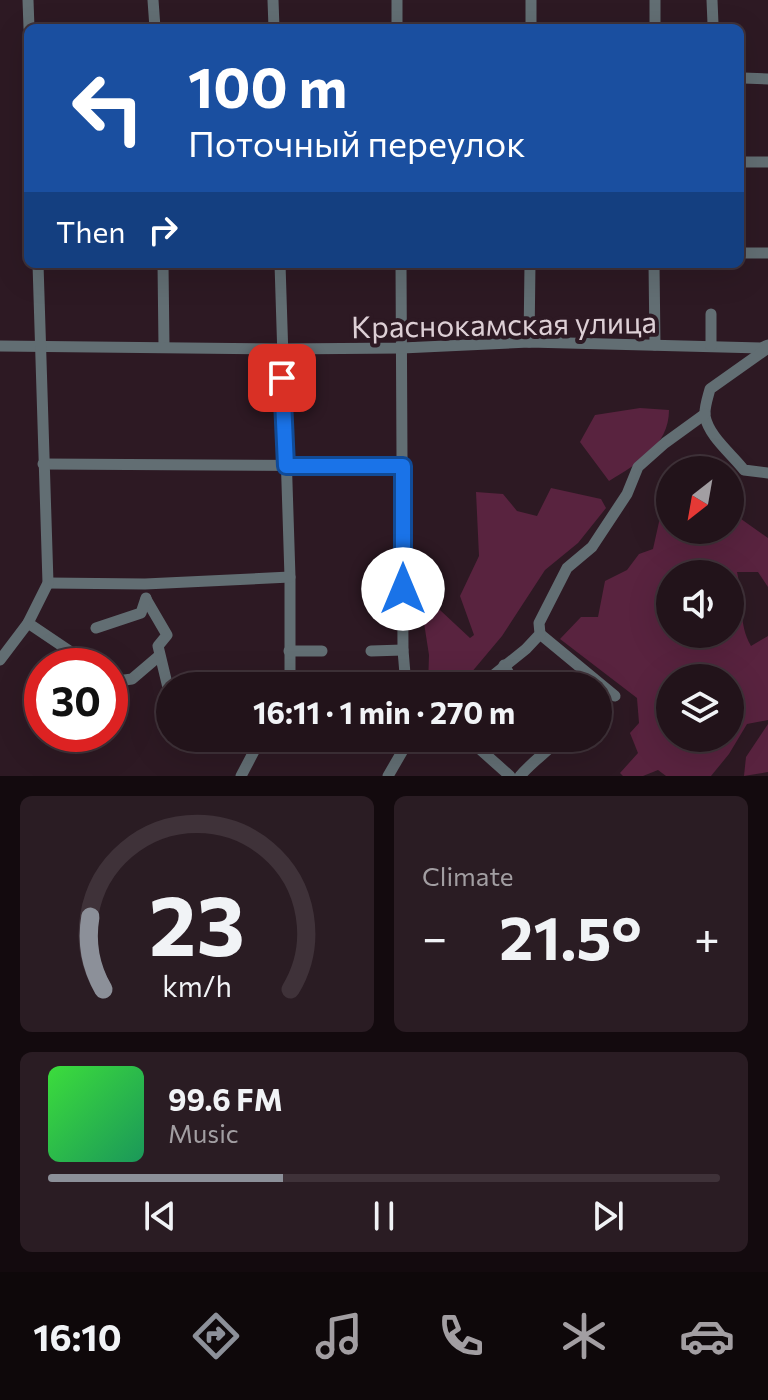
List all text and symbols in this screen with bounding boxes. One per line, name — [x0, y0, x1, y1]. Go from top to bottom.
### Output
text: 100 m — [188, 51, 347, 120]
icon: left — [56, 56, 160, 160]
text: Поточный переулок — [188, 120, 526, 164]
icon: right — [141, 208, 185, 252]
text: Then — [56, 212, 125, 249]
street label: Краснокамская улица — [351, 302, 657, 344]
pin — [248, 344, 316, 412]
icon: arrive — [260, 356, 304, 400]
north arrow — [656, 456, 744, 544]
map controls — [656, 456, 744, 752]
position arrow — [361, 547, 445, 631]
button: sound — [656, 560, 744, 648]
speed limit sign: 30 — [24, 648, 128, 752]
button: layers — [656, 664, 744, 752]
text: 16:11 · 1 min · 270 m — [253, 693, 515, 730]
text: Climate — [422, 860, 514, 891]
text: 23 — [149, 871, 245, 973]
text: 21.5° — [499, 899, 642, 972]
text: − — [422, 909, 447, 963]
text: + — [694, 909, 720, 963]
text: km/h — [162, 968, 232, 1003]
text: 99.6 FM — [168, 1080, 283, 1117]
text: Music — [168, 1117, 239, 1148]
icon: previous — [138, 1194, 182, 1238]
icon: pause — [362, 1194, 406, 1238]
icon: next — [586, 1194, 630, 1238]
icon: directions — [188, 1308, 244, 1364]
icon: music — [311, 1308, 367, 1364]
icon: phone — [433, 1308, 489, 1364]
icon: climate — [556, 1308, 612, 1364]
icon: car — [679, 1308, 735, 1364]
text: 16:10 — [33, 1314, 122, 1358]

